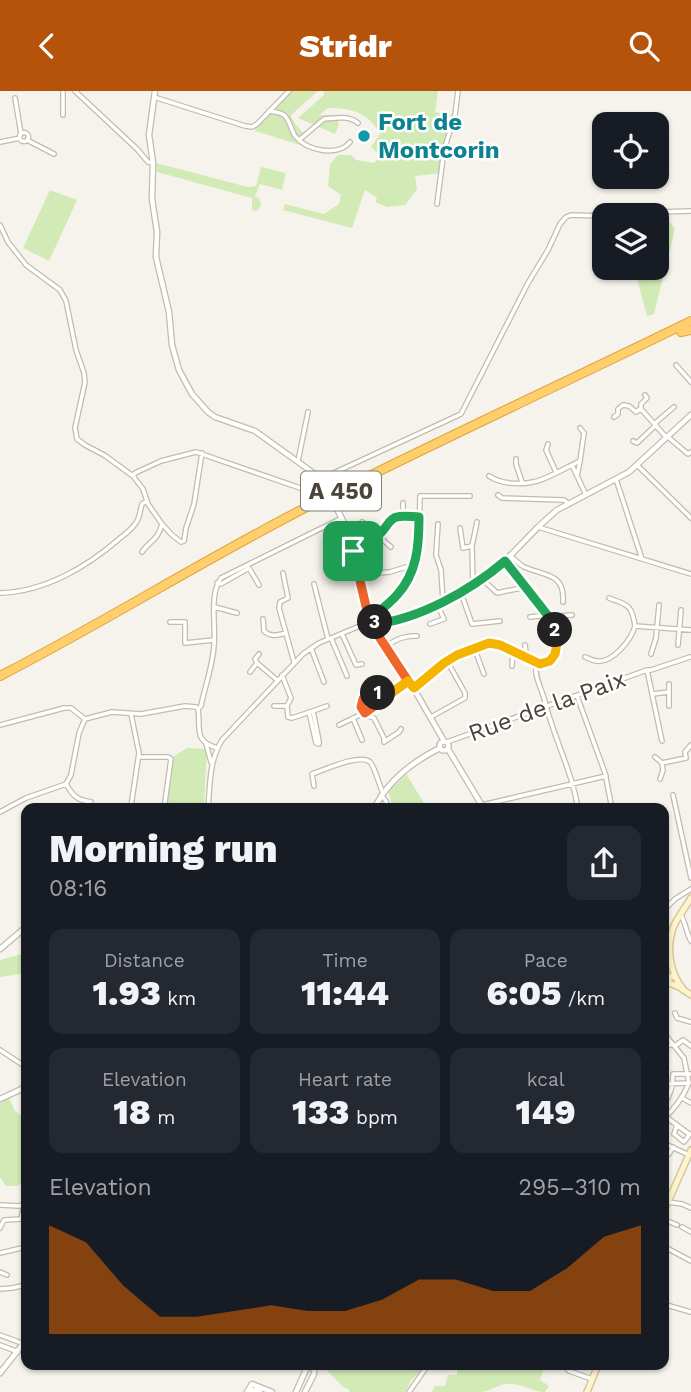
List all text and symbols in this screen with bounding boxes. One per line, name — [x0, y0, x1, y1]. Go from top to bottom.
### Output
icon: back — [28, 27, 66, 65]
text: Stridr — [299, 27, 392, 65]
icon: search — [625, 27, 663, 65]
place label: Fort de Montcorin — [378, 108, 500, 164]
map controls — [592, 112, 669, 280]
button: locate — [592, 112, 669, 189]
marker: Fort de Montcorin — [356, 128, 372, 144]
button: layers — [592, 203, 669, 280]
road number: A 450 — [301, 471, 381, 511]
pin — [323, 521, 383, 581]
icon: arrive — [334, 532, 372, 570]
pin: 3 — [358, 605, 392, 639]
text: 3 — [369, 610, 380, 633]
pin: 2 — [538, 613, 572, 647]
text: 2 — [549, 618, 560, 641]
street label: Rue de la Paix — [464, 665, 630, 747]
pin: 1 — [360, 675, 396, 711]
text: 1 — [373, 681, 382, 704]
button: share — [567, 826, 641, 900]
text: Morning run — [49, 827, 278, 871]
text: 08:16 — [49, 875, 107, 902]
text: Distance — [104, 949, 185, 972]
text: Time — [322, 949, 368, 972]
text: Pace — [524, 949, 568, 972]
text: 1.93 — [92, 972, 161, 1014]
text: 11:44 — [301, 972, 389, 1014]
text: 6:05 — [486, 972, 561, 1014]
text: km — [161, 987, 196, 1010]
text: /km — [561, 987, 605, 1010]
text: Elevation — [102, 1068, 187, 1091]
text: Heart rate — [298, 1068, 392, 1091]
text: kcal — [527, 1068, 564, 1091]
text: 18 — [113, 1091, 151, 1133]
text: 133 — [292, 1091, 349, 1133]
text: 149 — [516, 1091, 576, 1133]
text: m — [151, 1106, 175, 1129]
text: bpm — [349, 1106, 398, 1129]
text: Elevation — [49, 1174, 152, 1201]
text: 295–310 m — [519, 1174, 641, 1201]

